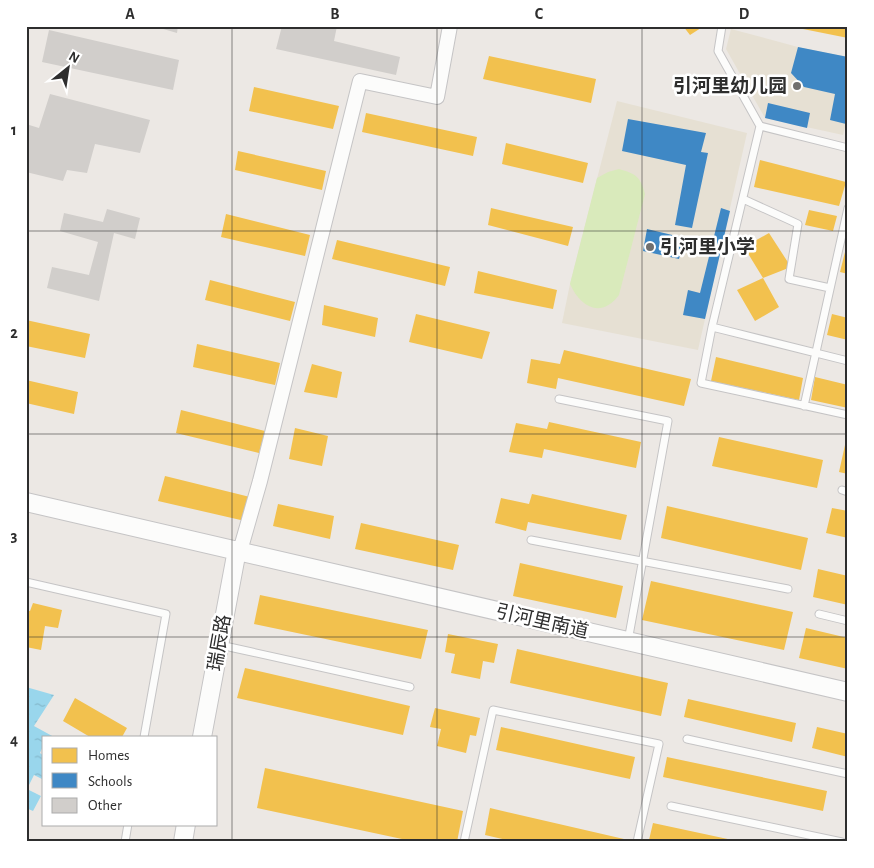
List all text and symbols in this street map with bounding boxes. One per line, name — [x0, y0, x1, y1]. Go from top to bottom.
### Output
text: A — [125, 6, 135, 22]
text: B — [330, 6, 340, 22]
text: C — [535, 6, 544, 22]
text: D — [739, 6, 750, 22]
north arrow — [42, 42, 92, 92]
text: N — [66, 49, 82, 66]
place label: 引河里幼儿园 — [673, 75, 787, 96]
marker: 引河里幼儿园 — [791, 80, 803, 92]
text: 1 — [11, 122, 17, 138]
place label: 引河里小学 — [660, 236, 755, 257]
marker: 引河里小学 — [644, 241, 656, 253]
text: 2 — [10, 325, 18, 341]
text: 3 — [11, 528, 18, 544]
street label: 引河里南道 — [494, 601, 591, 642]
street label: 瑞辰路 — [205, 613, 234, 673]
text: 4 — [10, 732, 18, 748]
legend — [42, 736, 218, 826]
text: Homes — [88, 748, 130, 763]
text: Schools — [88, 774, 132, 789]
text: Other — [88, 798, 122, 813]

